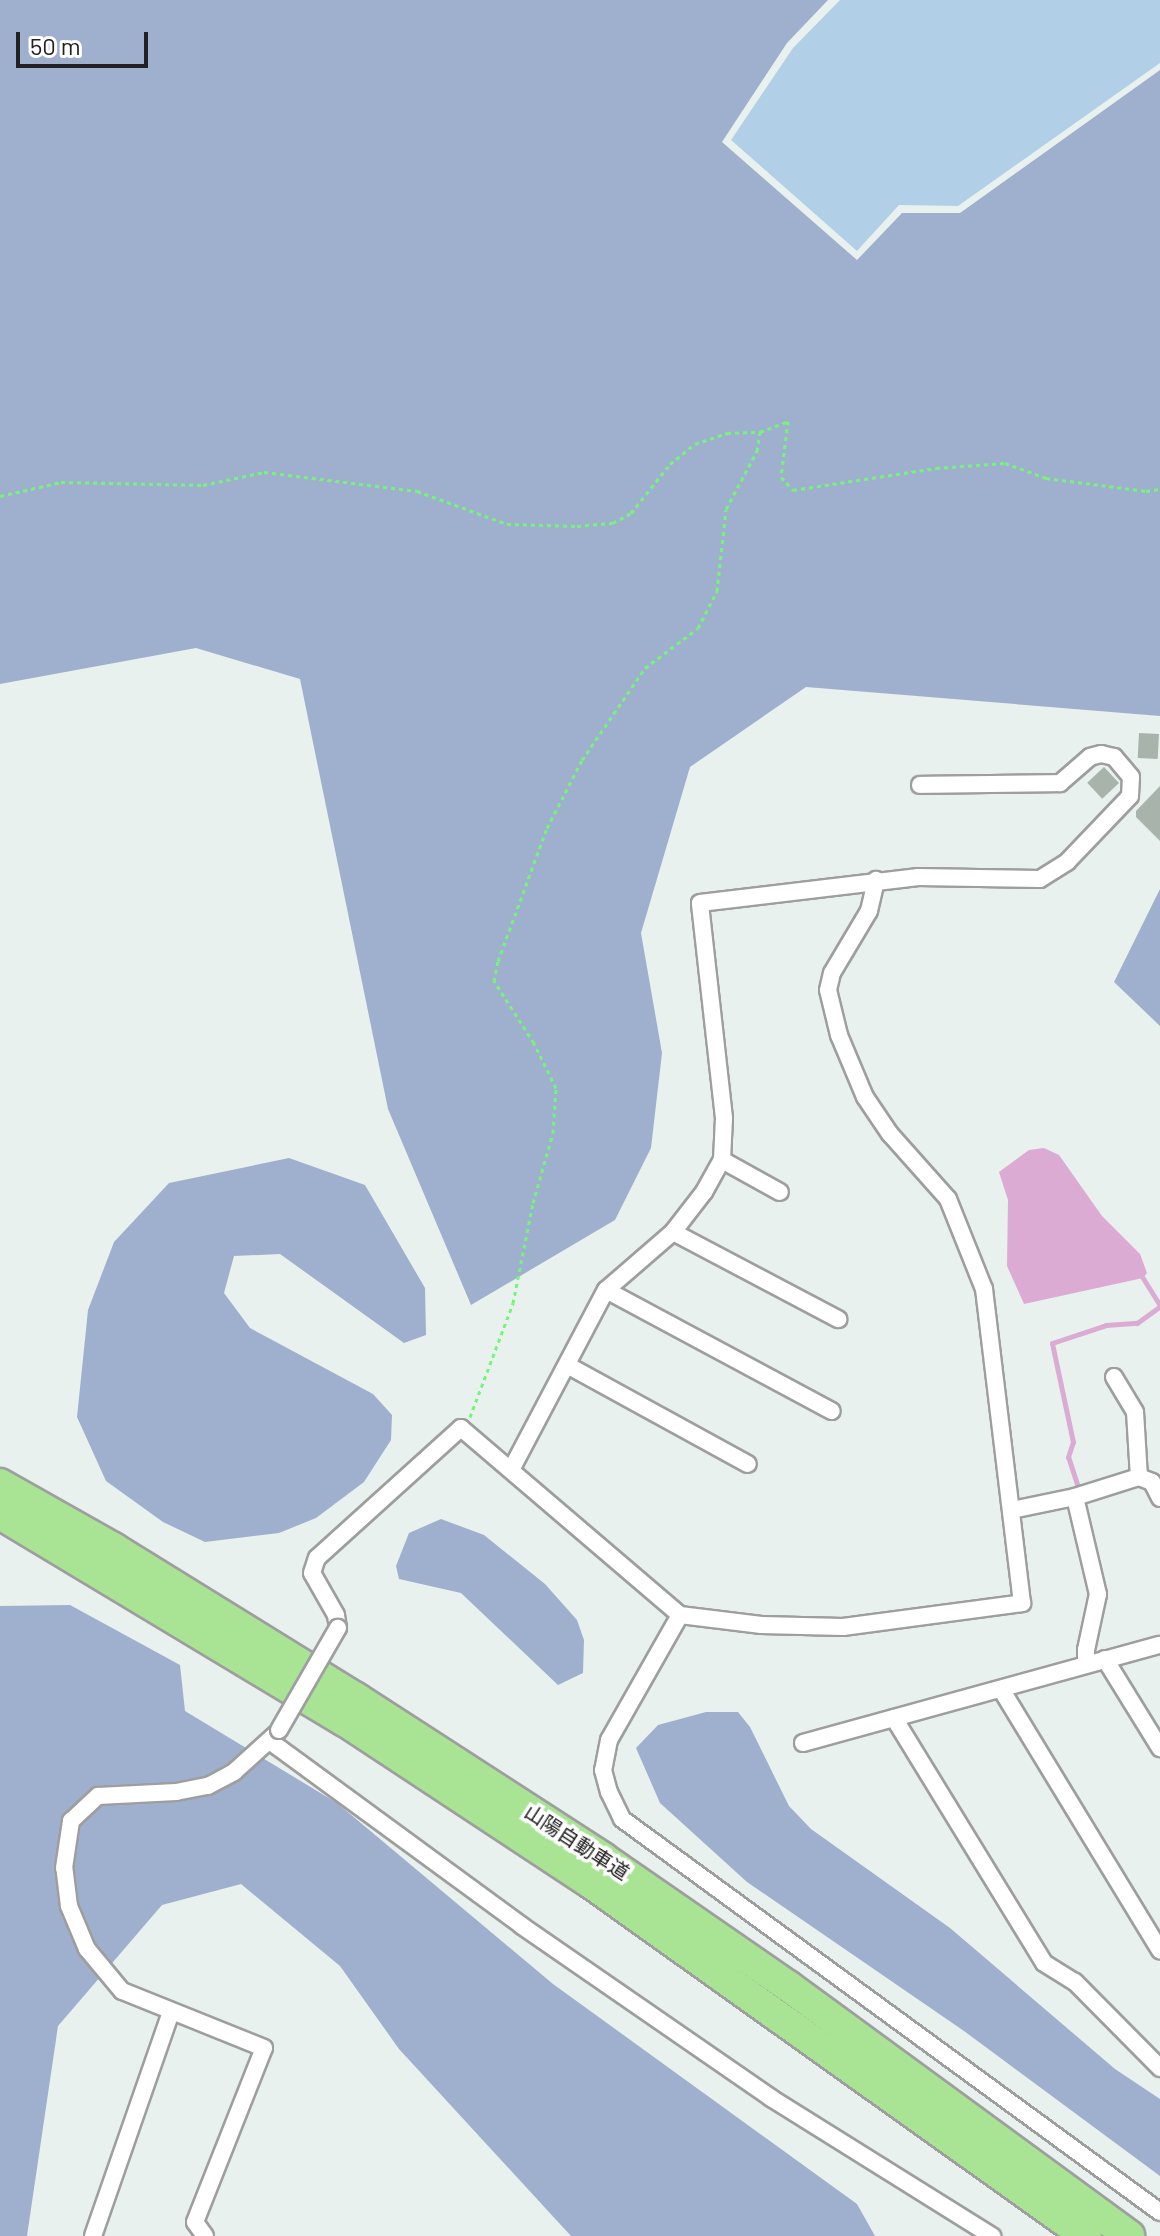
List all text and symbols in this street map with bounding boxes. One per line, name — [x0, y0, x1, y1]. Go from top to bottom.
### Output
scale bar — [20, 16, 152, 66]
text: 50 m — [30, 31, 81, 60]
street label: 山陽自動車道 — [520, 1799, 634, 1885]

